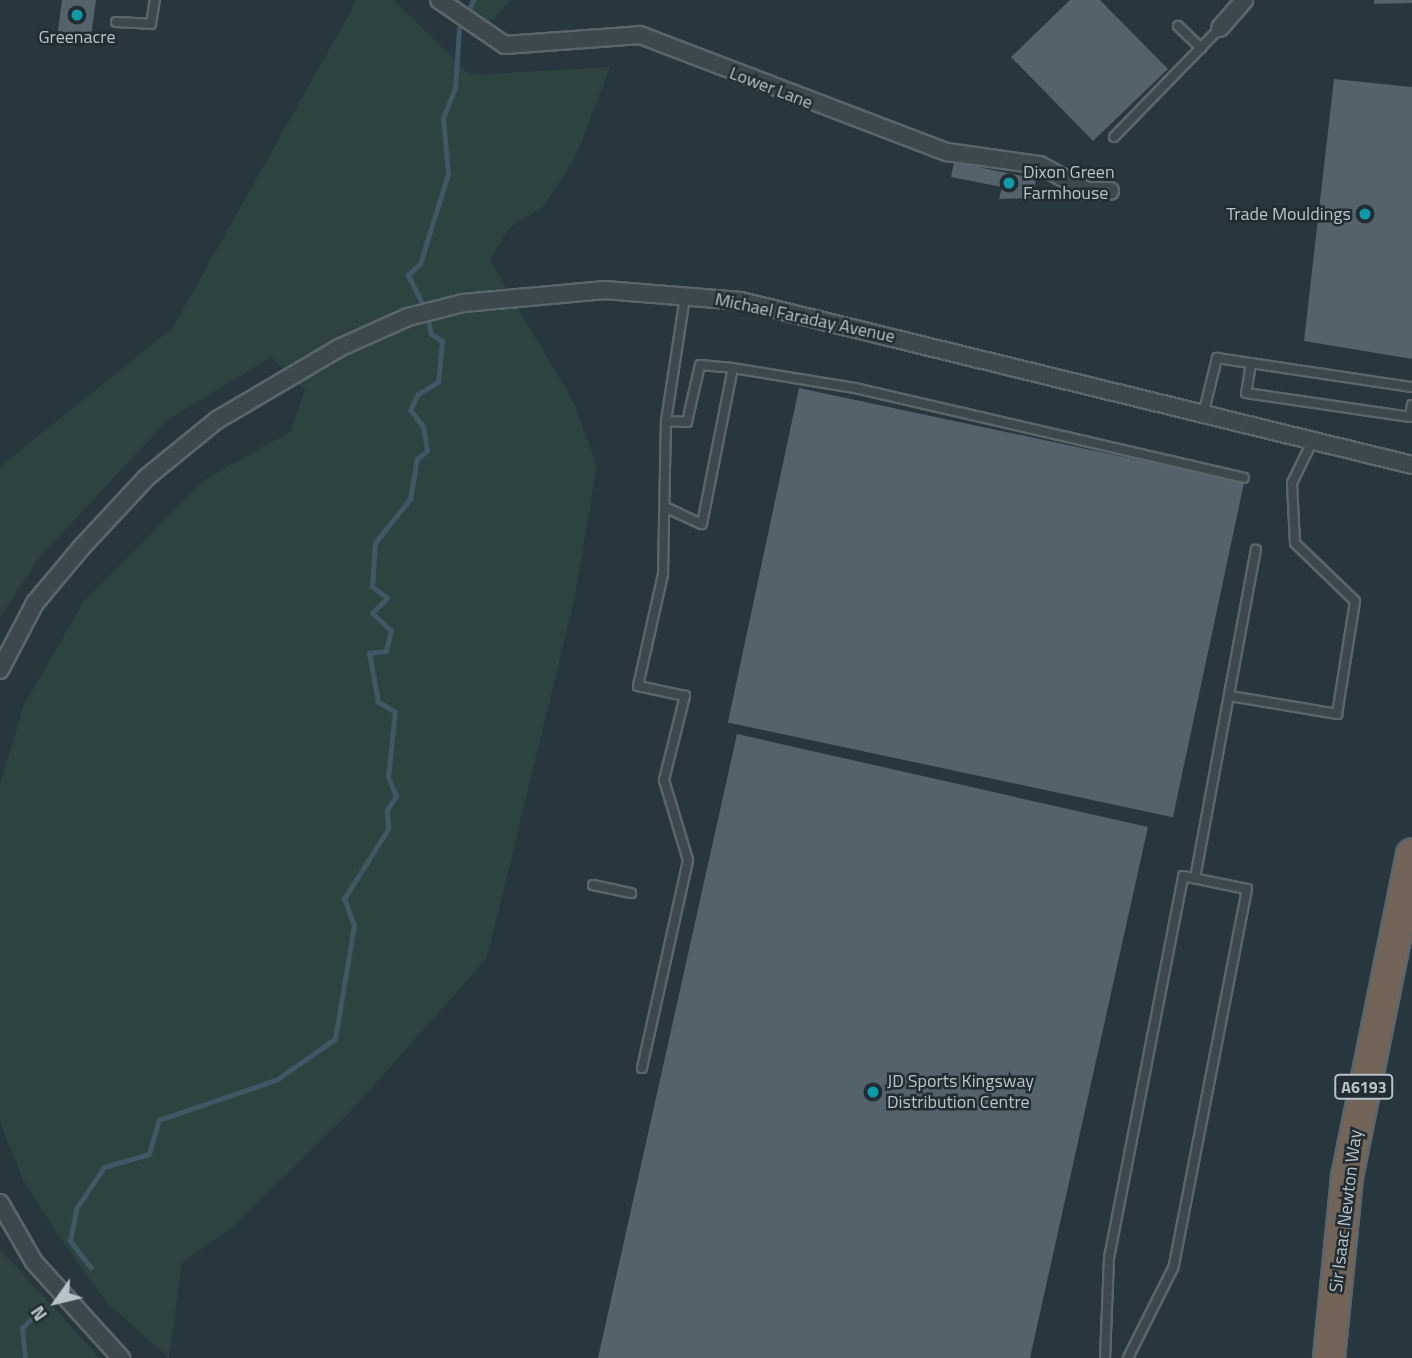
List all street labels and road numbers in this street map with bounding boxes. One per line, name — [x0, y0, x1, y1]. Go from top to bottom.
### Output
street label: Lower Lane — [726, 62, 816, 114]
street label: Michael Faraday Avenue — [713, 288, 897, 348]
road number: A6193 — [1334, 1074, 1394, 1100]
street label: Sir Isaac Newton Way — [1325, 1128, 1367, 1294]

